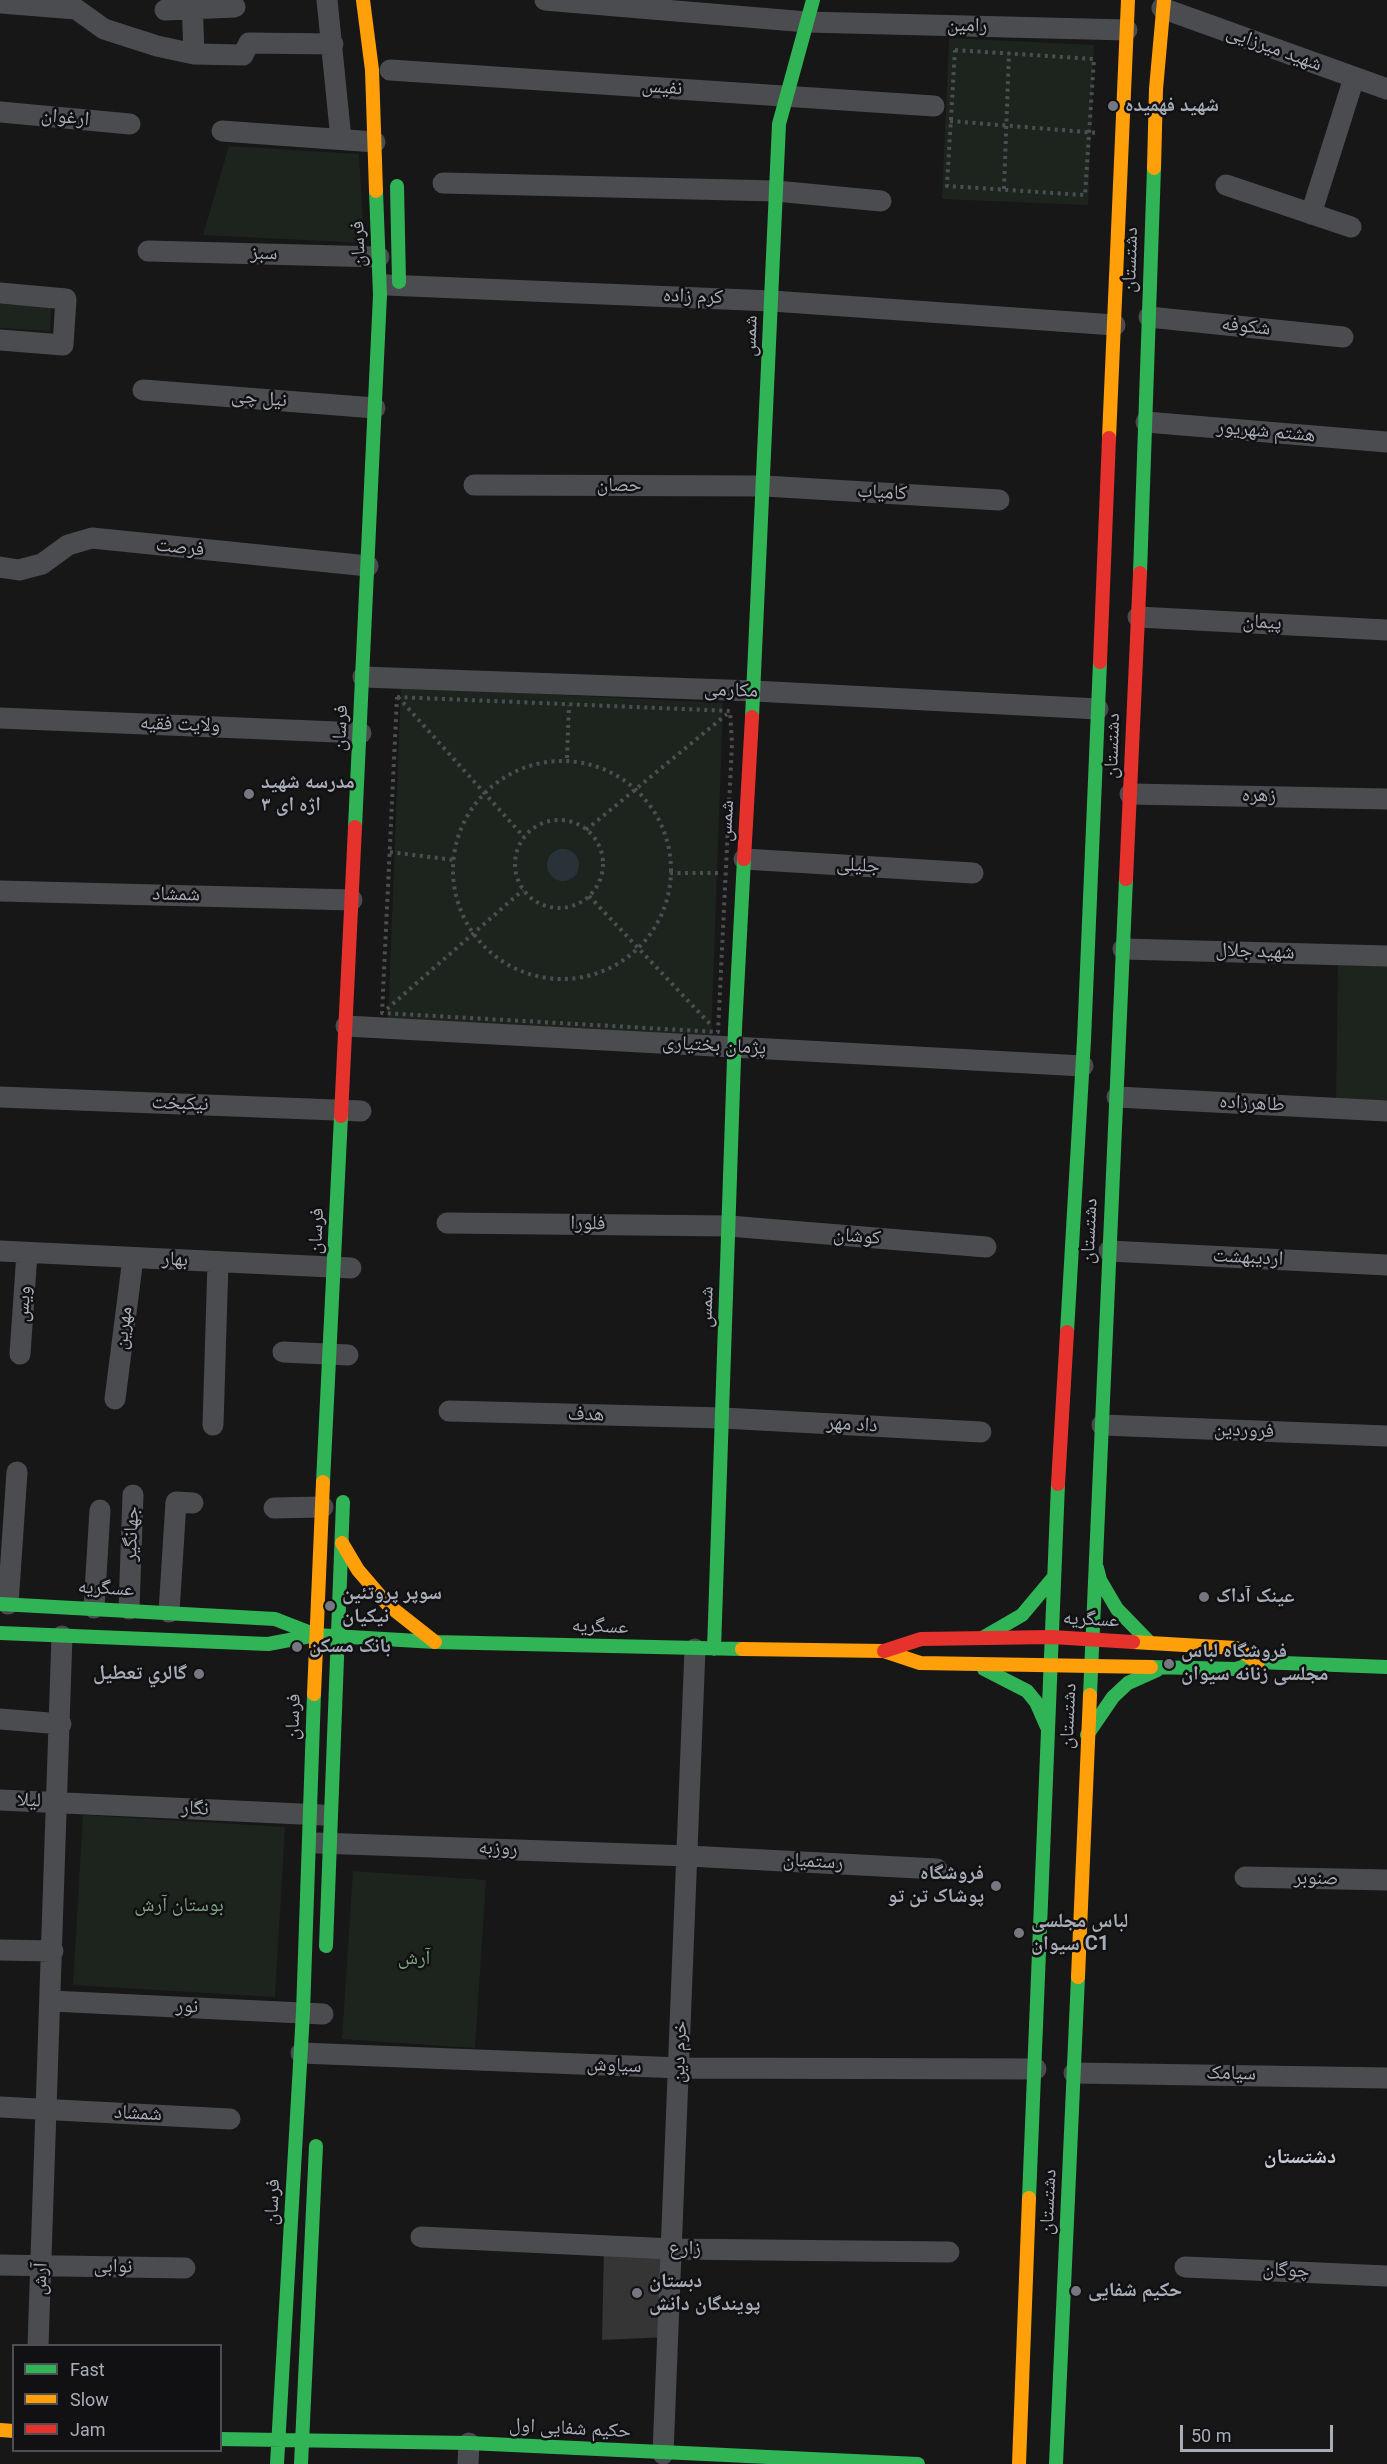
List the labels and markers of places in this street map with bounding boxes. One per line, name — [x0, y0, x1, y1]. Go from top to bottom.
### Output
place label: شهید فهمیده — [1125, 94, 1219, 118]
marker: شهید فهمیده — [1106, 99, 1120, 113]
place label: مدرسه شهید اژه ای ۳ — [261, 771, 355, 818]
marker: مدرسه شهید اژه ای ۳ — [242, 787, 256, 801]
place label: سوپر پروتئین نیکیان — [342, 1582, 442, 1629]
place label: عینک آداک — [1216, 1585, 1295, 1609]
marker: عینک آداک — [1197, 1590, 1211, 1604]
marker: سوپر پروتئین نیکیان — [323, 1599, 337, 1613]
place label: بانک مسکن — [309, 1635, 391, 1659]
marker: بانک مسکن — [290, 1640, 304, 1654]
place label: فروشگاه لباس مجلسی زنانه سیوان — [1181, 1640, 1329, 1687]
marker: فروشگاه لباس مجلسی زنانه سیوان — [1162, 1657, 1176, 1671]
place label: گالري تعطيل — [93, 1662, 187, 1686]
marker: گالري تعطيل — [192, 1667, 206, 1681]
place label: فروشگاه پوشاک تن تو — [887, 1862, 984, 1909]
marker: فروشگاه پوشاک تن تو — [989, 1879, 1003, 1893]
place label: لباس مجلسی سیوان C1 — [1031, 1910, 1128, 1957]
marker: لباس مجلسی سیوان C1 — [1012, 1926, 1026, 1940]
place label: دبستان پویندگان دانش — [649, 2270, 760, 2317]
place label: حکیم شفایی — [1088, 2279, 1182, 2303]
marker: حکیم شفایی — [1069, 2284, 1083, 2298]
marker: دبستان پویندگان دانش — [630, 2286, 644, 2300]

